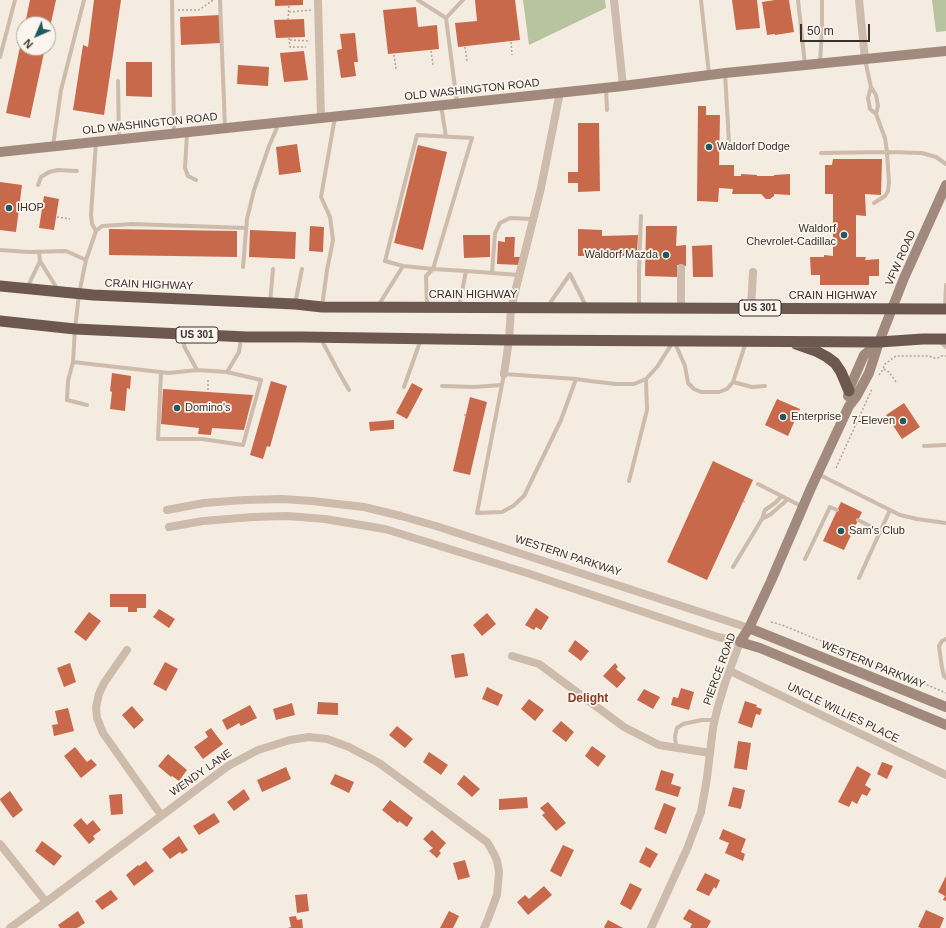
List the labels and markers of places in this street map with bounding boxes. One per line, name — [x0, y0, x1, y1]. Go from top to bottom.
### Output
place label: Waldorf Dodge — [717, 140, 790, 154]
marker: Waldorf Dodge — [704, 142, 714, 152]
place label: IHOP — [17, 201, 44, 215]
marker: IHOP — [4, 203, 14, 213]
place label: Waldorf Chevrolet-Cadillac — [746, 222, 836, 248]
marker: Waldorf Chevrolet-Cadillac — [839, 230, 849, 240]
place label: Waldorf Mazda — [584, 248, 658, 262]
marker: Waldorf Mazda — [661, 250, 671, 260]
place label: Domino's — [185, 401, 231, 415]
marker: Domino's — [172, 403, 182, 413]
place label: Enterprise — [791, 410, 841, 424]
marker: Enterprise — [778, 412, 788, 422]
place label: 7-Eleven — [852, 414, 895, 428]
marker: 7-Eleven — [898, 416, 908, 426]
place label: Sam's Club — [849, 524, 905, 538]
marker: Sam's Club — [836, 526, 846, 536]

